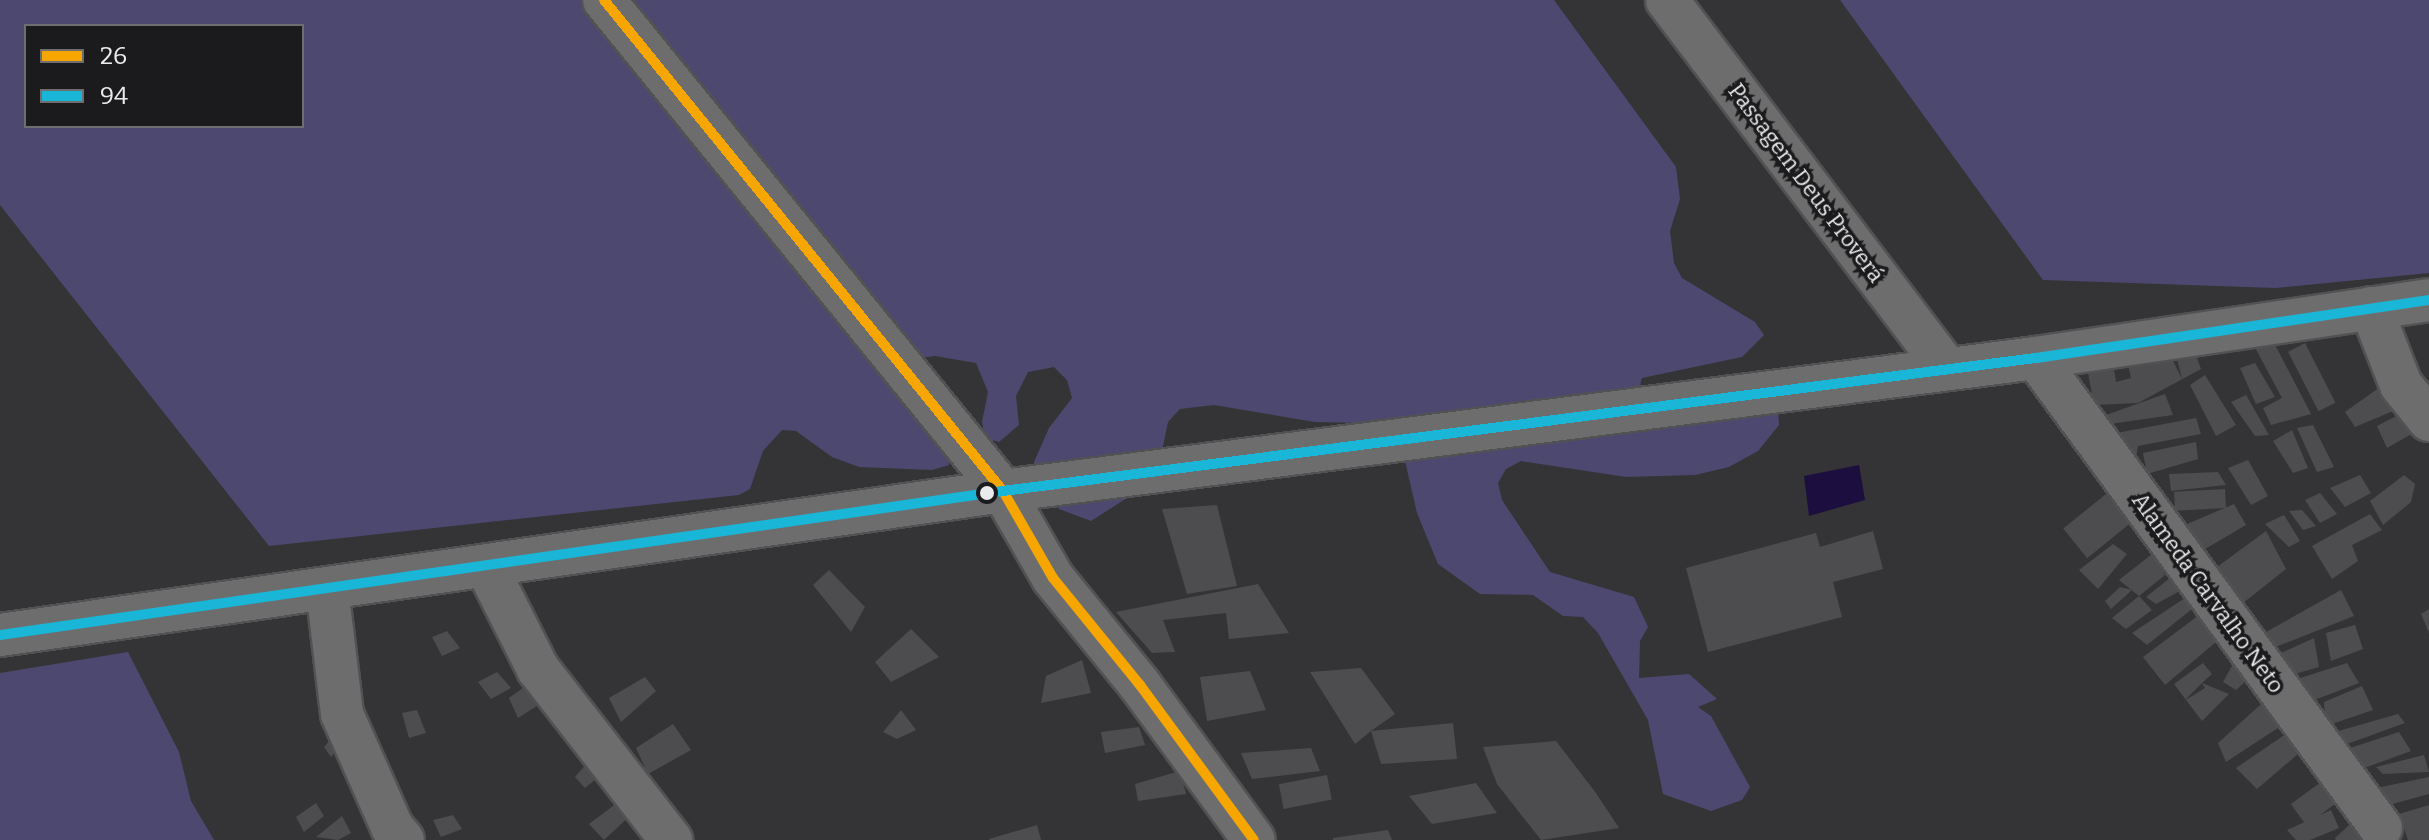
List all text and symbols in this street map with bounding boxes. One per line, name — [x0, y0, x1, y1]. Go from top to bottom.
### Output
legend — [24, 24, 304, 128]
text: 26 — [100, 42, 127, 70]
street label: Passagem Deus Proverá — [1723, 78, 1889, 288]
text: 94 — [100, 82, 128, 110]
unlabelled marker — [979, 485, 995, 501]
street label: Alameda Carvalho Neto — [2127, 488, 2289, 698]

